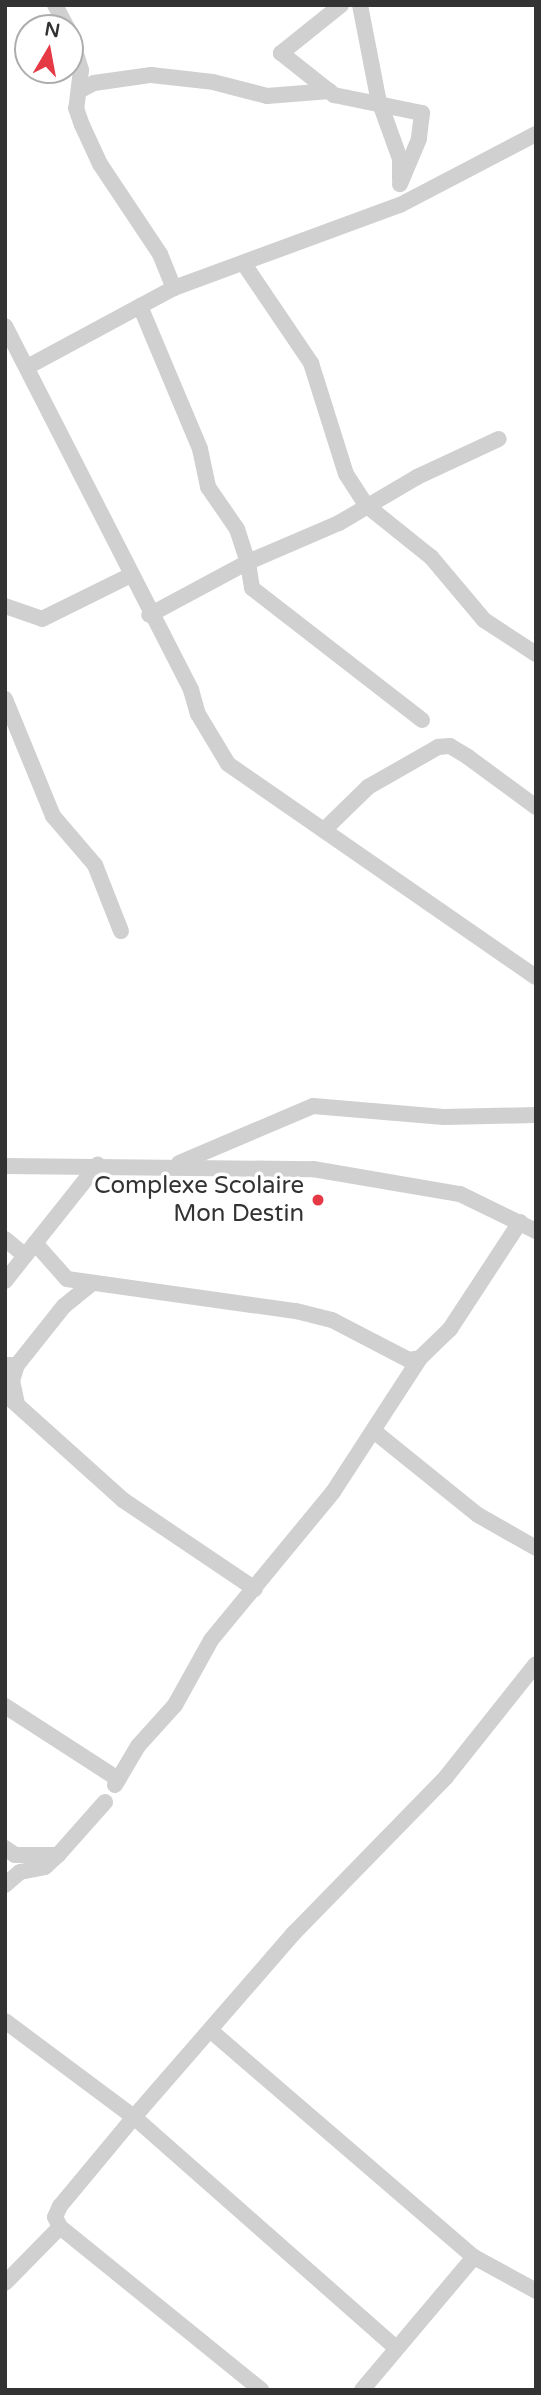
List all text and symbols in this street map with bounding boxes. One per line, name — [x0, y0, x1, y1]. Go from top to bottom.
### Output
north arrow — [14, 14, 84, 84]
text: N — [43, 18, 62, 42]
place label: Complexe Scolaire Mon Destin — [94, 1172, 304, 1228]
marker: Complexe Scolaire Mon Destin — [310, 1192, 326, 1208]

